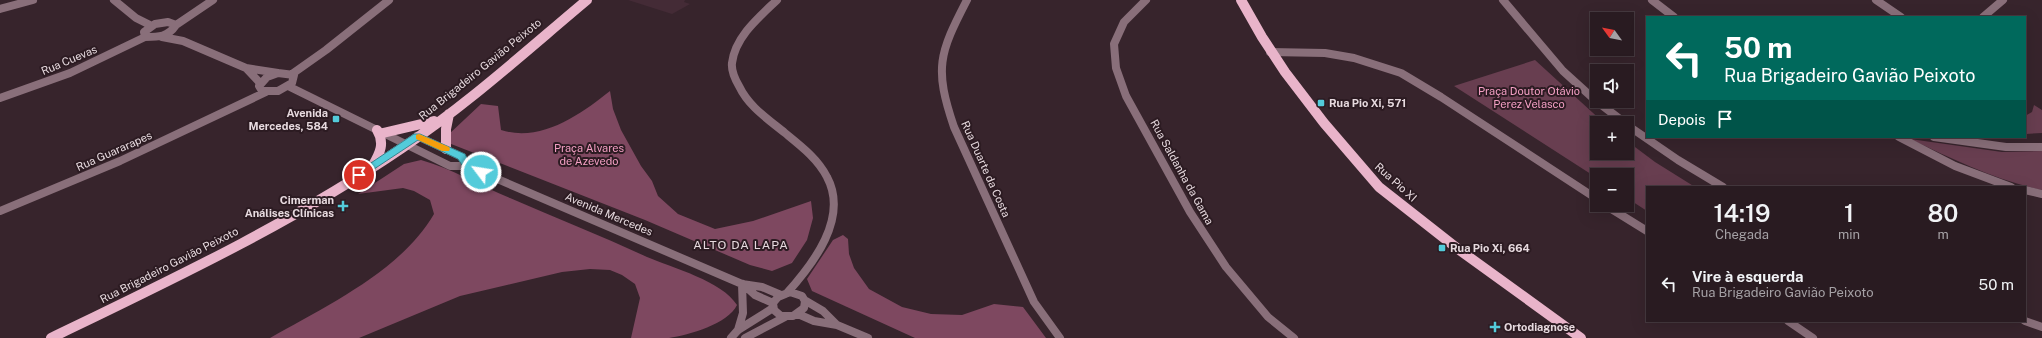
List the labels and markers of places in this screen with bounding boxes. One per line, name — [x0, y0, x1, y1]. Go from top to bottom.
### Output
place label: Rua Pio Xi, 571 — [1329, 97, 1406, 109]
marker: Rua Pio Xi, 571 — [1316, 98, 1326, 108]
place label: Avenida Mercedes, 584 — [249, 107, 328, 132]
marker: Avenida Mercedes, 584 — [331, 114, 341, 124]
pin — [342, 158, 376, 192]
place label: Cimerman Análises Clínicas — [245, 194, 334, 219]
marker: Cimerman Análises Clínicas — [337, 200, 349, 212]
place label: Rua Pio Xi, 664 — [1450, 242, 1530, 254]
marker: Rua Pio Xi, 664 — [1437, 243, 1447, 253]
marker: Ortodiagnose — [1489, 321, 1501, 333]
place label: Ortodiagnose — [1504, 321, 1575, 333]

